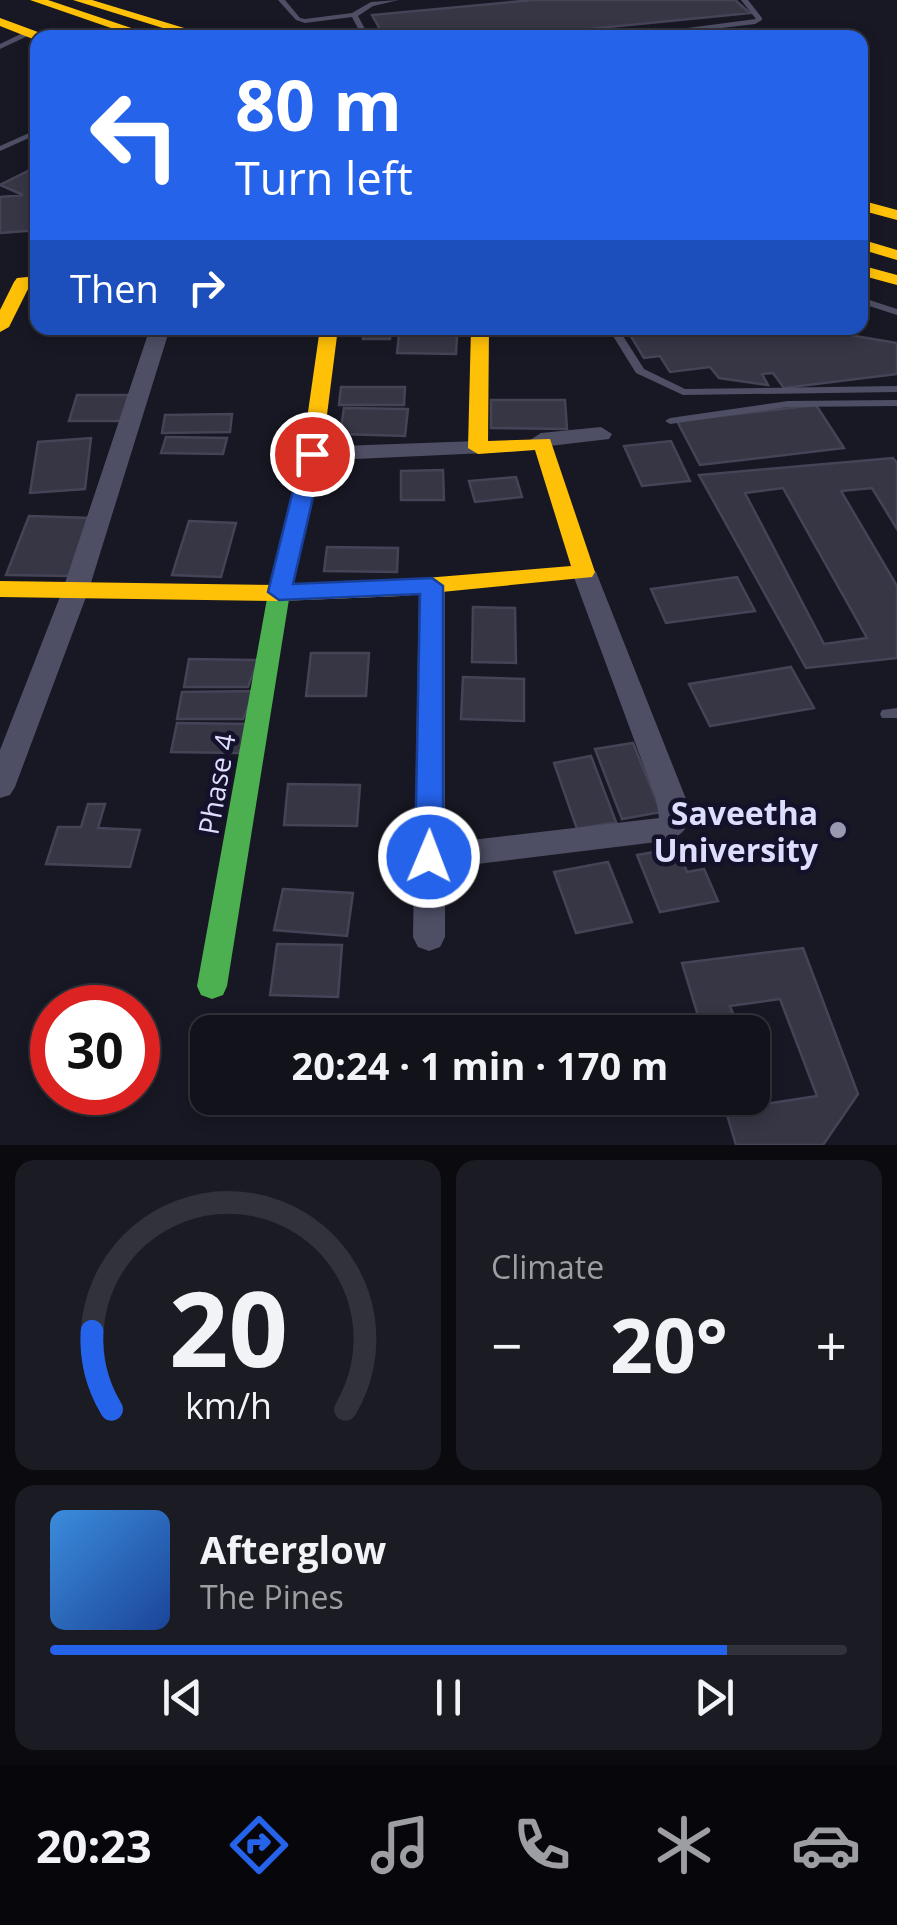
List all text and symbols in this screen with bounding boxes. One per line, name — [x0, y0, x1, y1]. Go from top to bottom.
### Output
text: 80 m — [235, 56, 402, 152]
icon: left — [70, 70, 200, 200]
text: Turn left — [235, 147, 413, 208]
icon: right — [179, 260, 234, 315]
text: Then — [70, 262, 159, 314]
pin — [270, 412, 355, 497]
icon: arrive — [285, 427, 340, 482]
street label: Phase 4 — [188, 731, 244, 837]
place label: Saveetha University — [654, 791, 819, 871]
position arrow — [377, 805, 481, 909]
marker: Saveetha University — [827, 819, 849, 841]
speed limit sign: 30 — [30, 985, 160, 1115]
text: 20:24 · 1 min · 170 m — [292, 1039, 668, 1091]
text: Climate — [491, 1245, 604, 1288]
text: 20 — [169, 1256, 287, 1397]
text: 20° — [610, 1293, 728, 1395]
text: − — [491, 1307, 522, 1382]
text: + — [816, 1307, 847, 1382]
text: km/h — [185, 1381, 271, 1429]
text: Afterglow — [200, 1523, 386, 1575]
text: The Pines — [200, 1575, 344, 1618]
icon: previous — [155, 1670, 210, 1725]
icon: pause — [421, 1670, 476, 1725]
icon: next — [687, 1670, 742, 1725]
icon: directions — [224, 1810, 294, 1880]
icon: music — [365, 1810, 435, 1880]
icon: phone — [507, 1810, 577, 1880]
icon: climate — [649, 1810, 719, 1880]
icon: car — [791, 1810, 861, 1880]
text: 20:23 — [36, 1815, 152, 1876]

